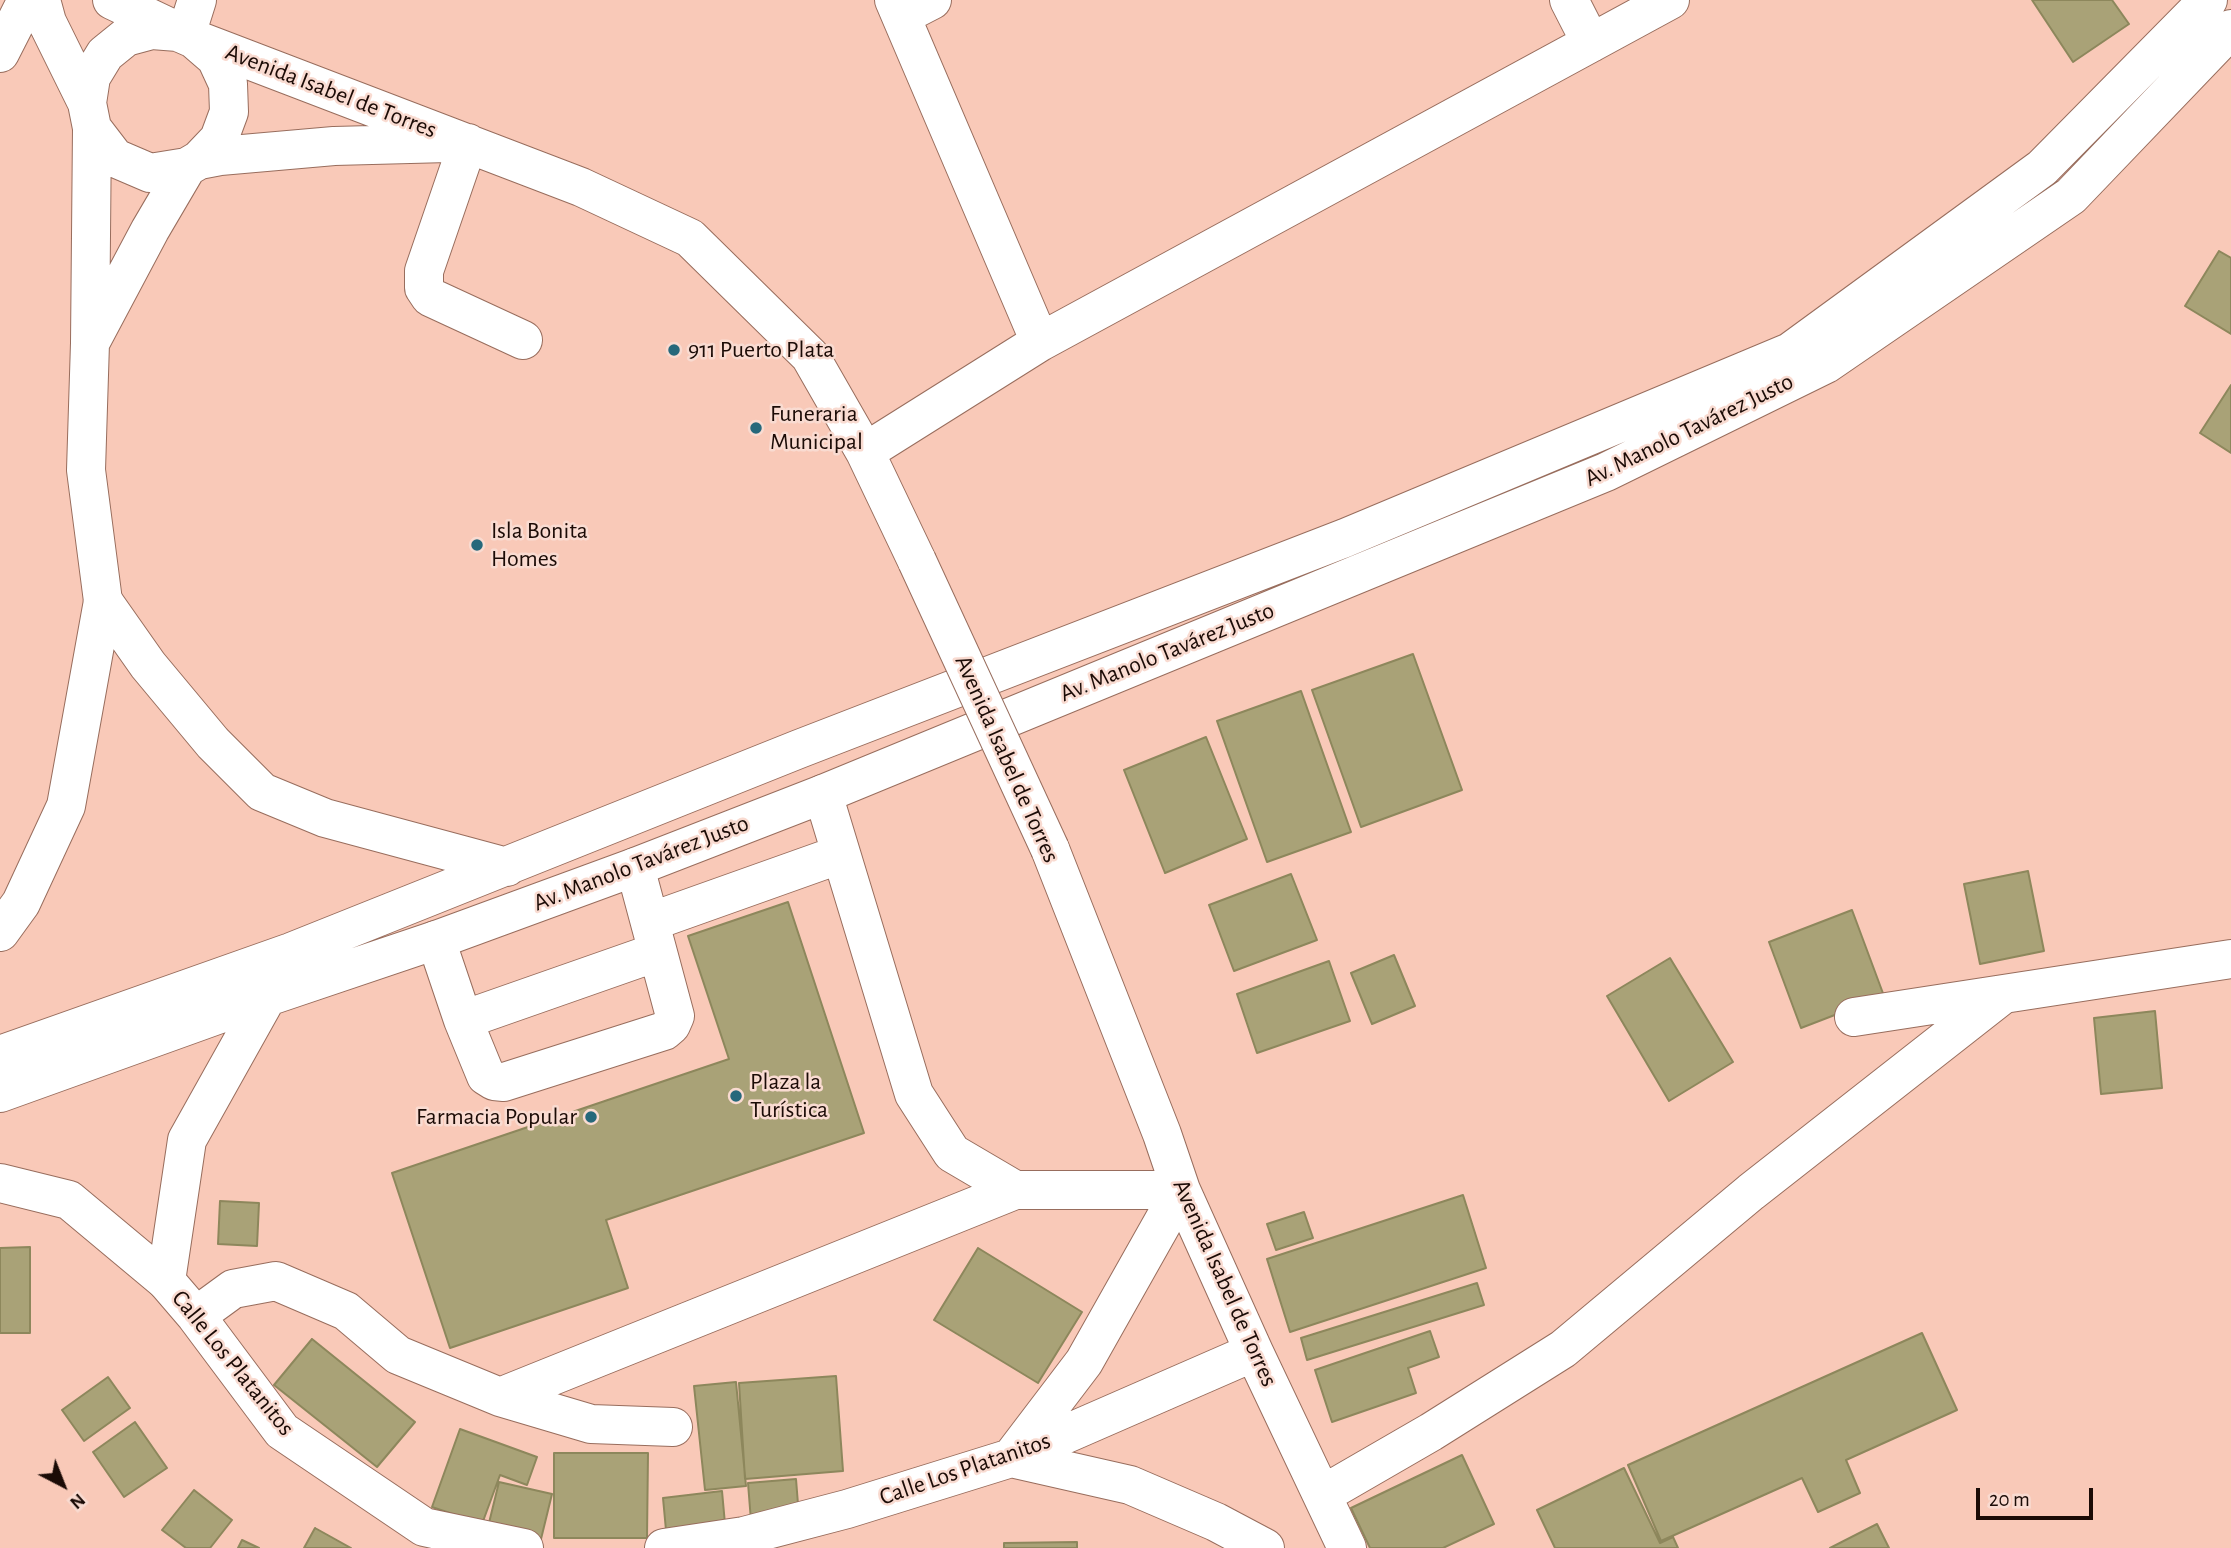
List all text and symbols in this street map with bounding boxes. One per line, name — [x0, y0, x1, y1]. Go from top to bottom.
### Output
street label: Avenida Isabel de Torres — [221, 37, 441, 145]
place label: 911 Puerto Plata — [688, 336, 834, 364]
marker: 911 Puerto Plata — [666, 342, 682, 358]
street label: Av. Manolo Tavárez Justo — [1580, 367, 1798, 493]
place label: Funeraria Municipal — [770, 400, 863, 456]
marker: Funeraria Municipal — [748, 420, 764, 436]
place label: Isla Bonita Homes — [491, 517, 588, 573]
marker: Isla Bonita Homes — [469, 537, 485, 553]
street label: Av. Manolo Tavárez Justo — [1056, 596, 1278, 708]
street label: Avenida Isabel de Torres — [948, 651, 1066, 867]
street label: Av. Manolo Tavárez Justo — [529, 809, 753, 917]
place label: Plaza la Turística — [750, 1068, 828, 1124]
marker: Plaza la Turística — [728, 1088, 744, 1104]
place label: Farmacia Popular — [416, 1103, 577, 1131]
marker: Farmacia Popular — [583, 1109, 599, 1125]
street label: Avenida Isabel de Torres — [1166, 1175, 1284, 1391]
street label: Calle Los Platanitos — [166, 1284, 300, 1442]
street label: Calle Los Platanitos — [876, 1426, 1054, 1512]
north arrow — [28, 1450, 98, 1520]
scale bar — [1979, 1474, 2096, 1518]
text: N — [66, 1489, 89, 1512]
text: 20 m — [1989, 1489, 2030, 1510]

